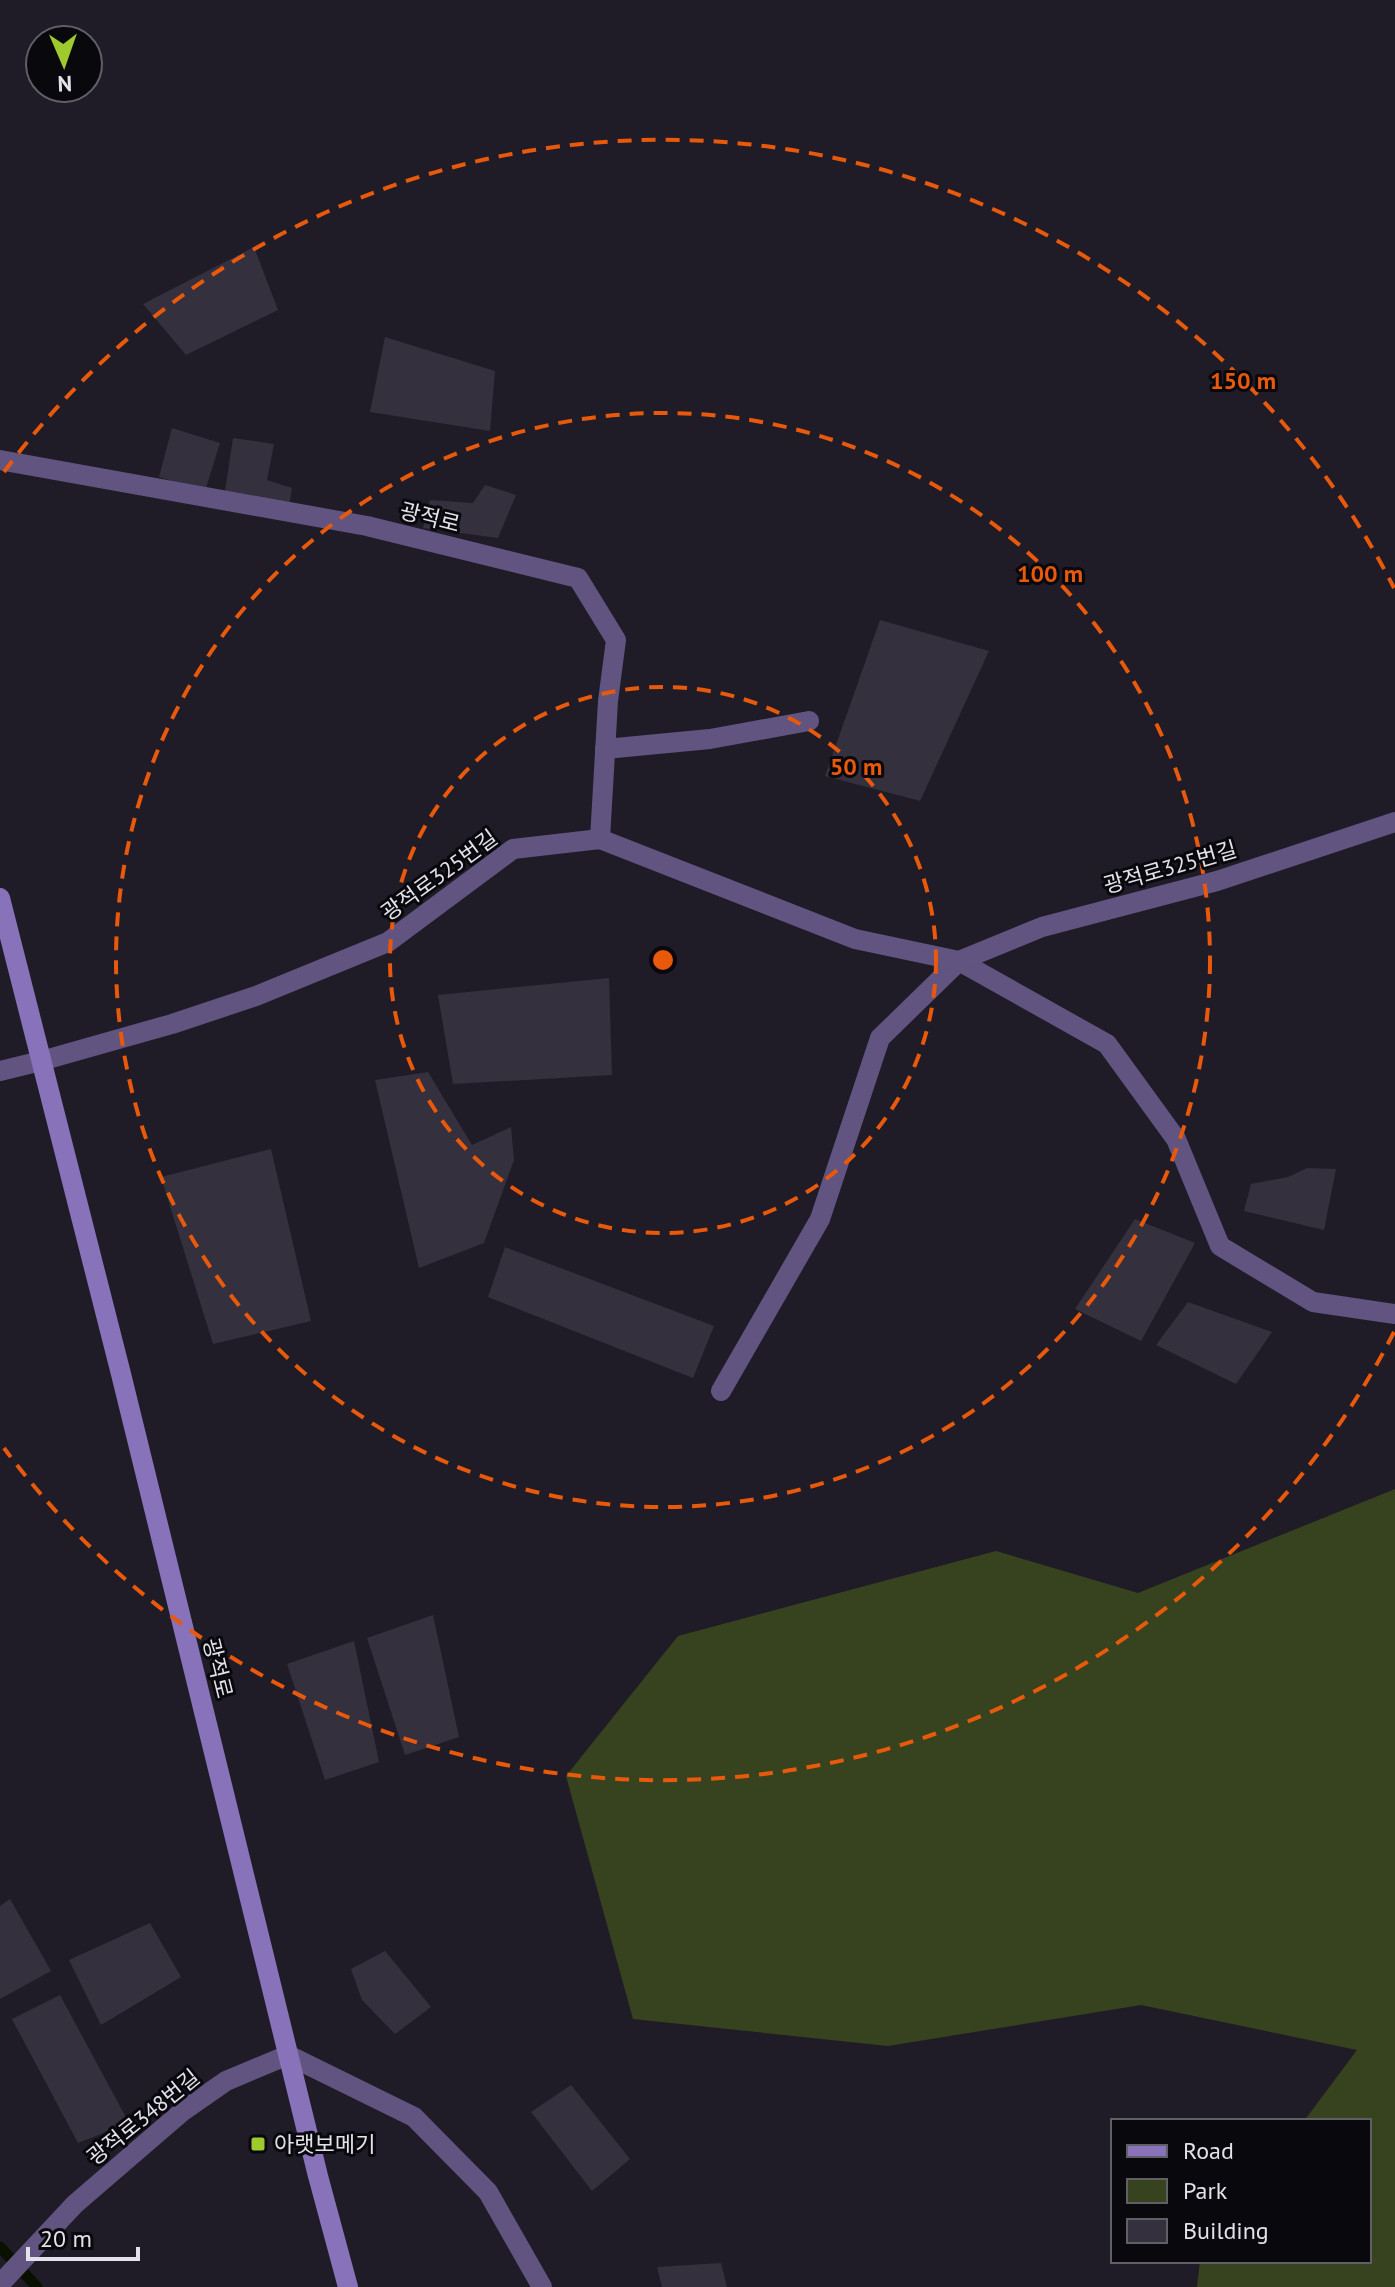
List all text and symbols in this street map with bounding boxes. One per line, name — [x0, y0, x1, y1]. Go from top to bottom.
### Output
north arrow — [24, 24, 104, 104]
text: N — [57, 70, 72, 98]
text: 150 m — [1210, 365, 1276, 396]
street label: 광적로 — [397, 496, 463, 538]
text: 100 m — [1017, 558, 1083, 589]
text: 50 m — [830, 751, 882, 782]
street label: 광적로325번길 — [375, 823, 503, 927]
street label: 광적로325번길 — [1100, 835, 1240, 899]
centre of rings — [649, 946, 677, 974]
street label: 광적로 — [197, 1635, 239, 1701]
street label: 광적로348번길 — [81, 2063, 205, 2171]
legend — [1111, 2119, 1371, 2263]
place label: 아랫보메기 — [274, 2130, 375, 2158]
marker: 아랫보메기 — [249, 2135, 267, 2153]
text: Road — [1183, 2135, 1234, 2166]
text: Park — [1183, 2175, 1228, 2206]
scale bar — [28, 2211, 138, 2261]
text: Building — [1183, 2215, 1269, 2246]
text: 20 m — [40, 2223, 92, 2254]

